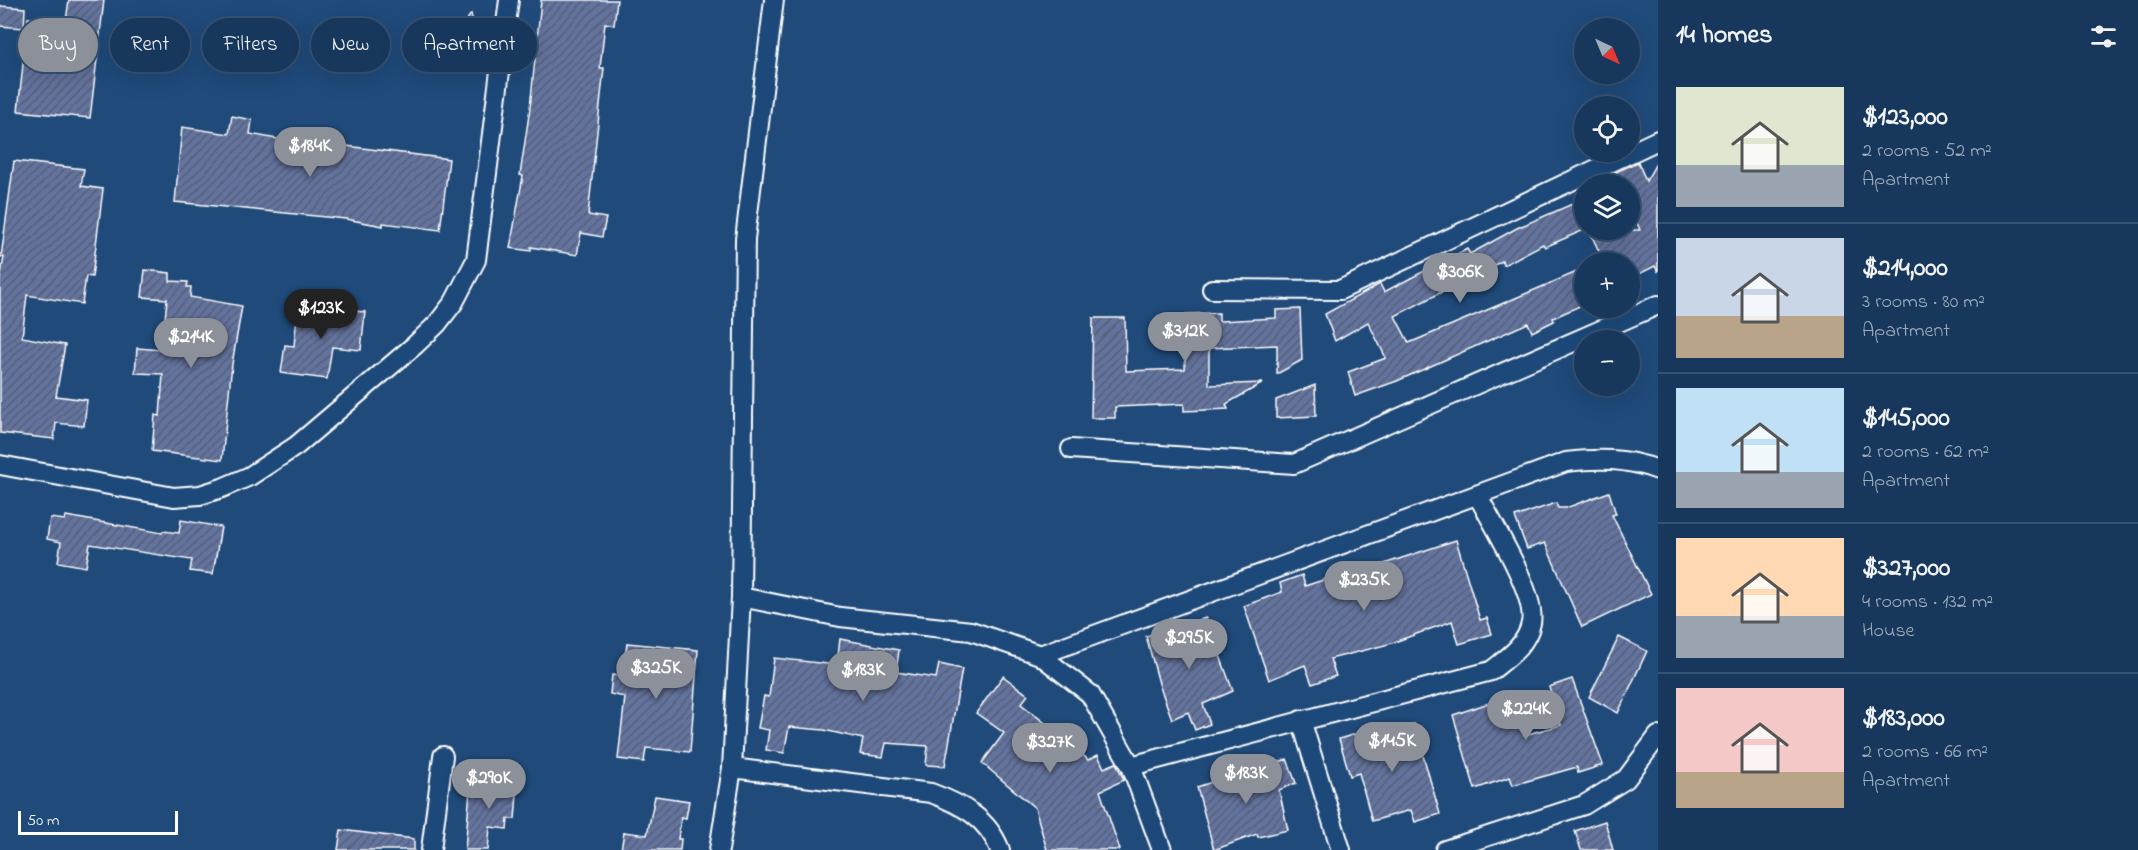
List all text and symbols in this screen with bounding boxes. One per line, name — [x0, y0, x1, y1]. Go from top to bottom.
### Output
text: 14 homes — [1676, 17, 1772, 55]
chip: Buy — [18, 18, 98, 72]
chip: Rent — [110, 18, 190, 72]
chip: Filters — [202, 18, 299, 72]
chip: New — [311, 18, 390, 72]
chip: Apartment — [402, 18, 537, 72]
north arrow — [1574, 18, 1640, 84]
map controls — [1574, 18, 1640, 396]
icon: filters — [2087, 20, 2120, 53]
button: locate — [1574, 96, 1640, 162]
text: $123,000 — [1862, 99, 1948, 137]
icon: home — [1724, 111, 1796, 183]
pin: $184K — [268, 127, 352, 178]
text: $184K — [288, 132, 332, 161]
text: 2 rooms · 52 m² — [1862, 137, 1992, 166]
text: Apartment — [1862, 166, 1950, 195]
button: layers — [1574, 174, 1640, 240]
text: $214,000 — [1862, 250, 1948, 288]
button: + — [1574, 252, 1640, 318]
pin: $306K — [1418, 253, 1502, 304]
text: $306K — [1436, 258, 1484, 287]
icon: home — [1724, 262, 1796, 334]
text: 3 rooms · 80 m² — [1862, 288, 1985, 317]
pin: $123K — [279, 289, 363, 340]
text: $123K — [298, 294, 344, 323]
pin: $312K — [1143, 312, 1227, 363]
text: $312K — [1162, 317, 1208, 346]
text: Apartment — [1862, 317, 1950, 346]
pin: $214K — [149, 318, 233, 369]
text: $214K — [168, 323, 214, 352]
button: − — [1574, 330, 1640, 396]
text: $145,000 — [1862, 400, 1950, 438]
icon: home — [1724, 412, 1796, 484]
text: 2 rooms · 62 m² — [1862, 438, 1989, 467]
text: Apartment — [1862, 467, 1950, 496]
text: $327,000 — [1862, 550, 1950, 588]
pin: $235K — [1322, 561, 1406, 612]
icon: home — [1724, 562, 1796, 634]
text: $235K — [1338, 566, 1390, 595]
text: 4 rooms · 132 m² — [1862, 588, 1993, 617]
text: House — [1862, 617, 1915, 646]
pin: $295K — [1147, 619, 1231, 670]
text: $295K — [1164, 624, 1214, 653]
pin: $325K — [614, 649, 698, 700]
pin: $183K — [821, 651, 905, 702]
text: $325K — [630, 654, 682, 683]
text: $183K — [841, 656, 885, 685]
pin: $224K — [1484, 690, 1568, 741]
text: $224K — [1501, 695, 1551, 724]
text: $183,000 — [1862, 700, 1945, 738]
icon: home — [1724, 712, 1796, 784]
pin: $145K — [1350, 722, 1434, 773]
pin: $327K — [1008, 723, 1092, 774]
text: $145K — [1368, 727, 1416, 756]
text: $327K — [1026, 728, 1074, 757]
text: 2 rooms · 66 m² — [1862, 738, 1988, 767]
pin: $183K — [1204, 754, 1288, 805]
pin: $290K — [447, 759, 531, 810]
text: $183K — [1224, 759, 1268, 788]
text: $290K — [466, 764, 512, 793]
text: Apartment — [1862, 767, 1950, 796]
scale bar — [18, 808, 178, 836]
text: 50 m — [27, 809, 59, 833]

